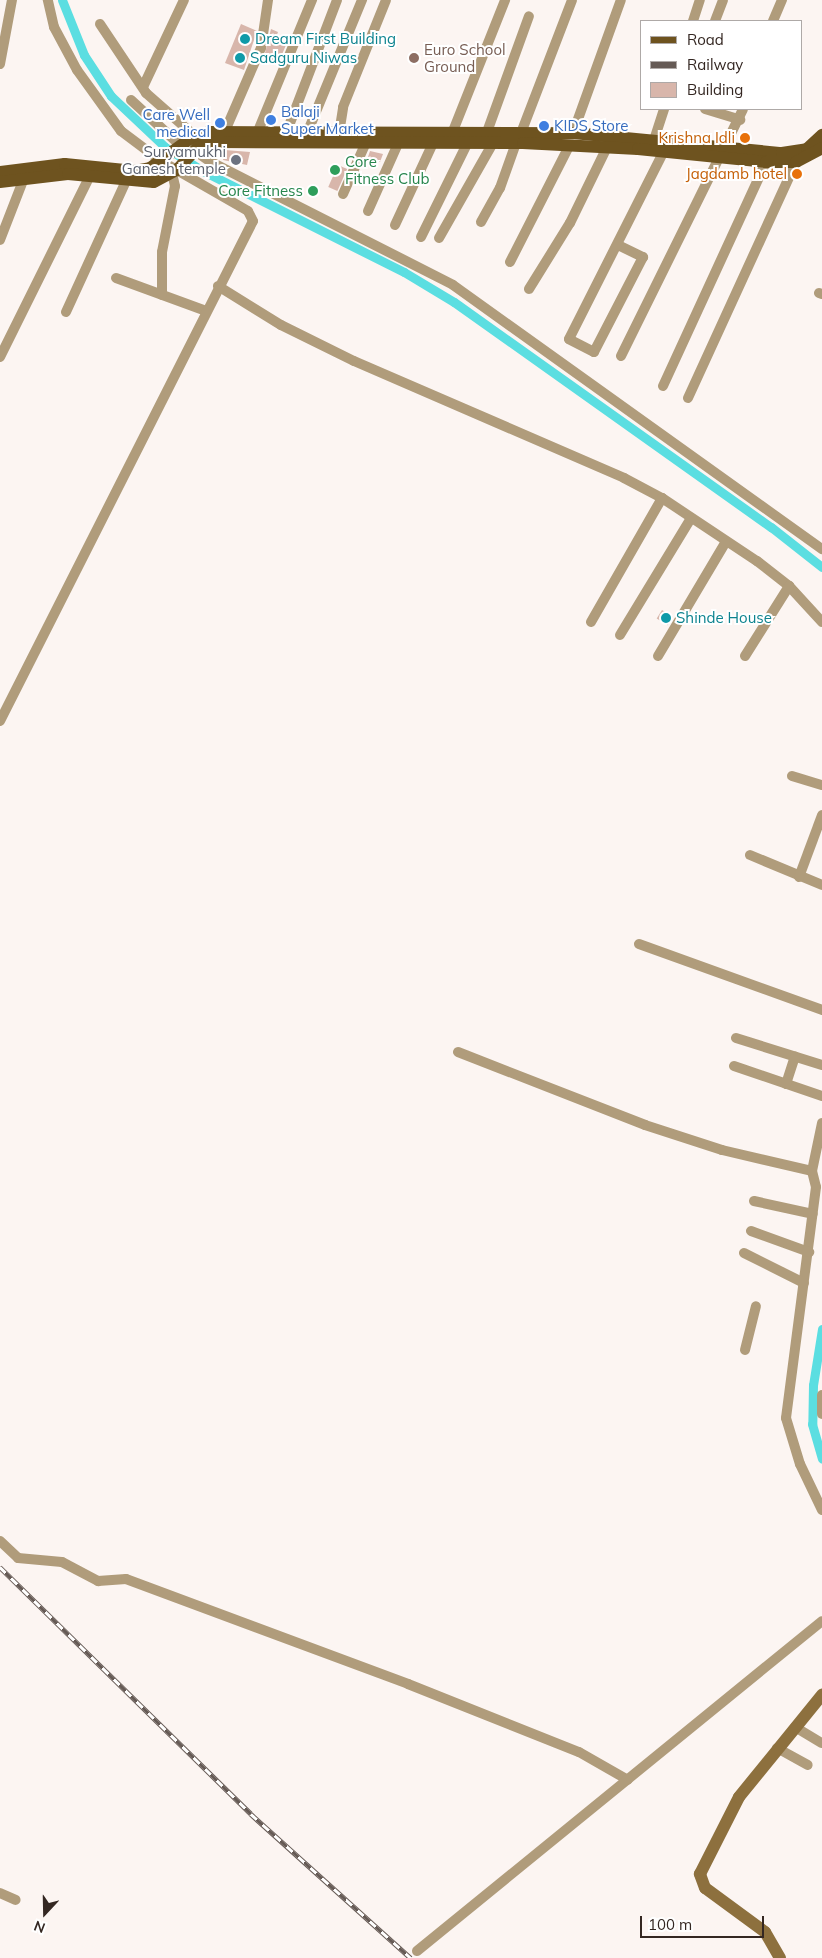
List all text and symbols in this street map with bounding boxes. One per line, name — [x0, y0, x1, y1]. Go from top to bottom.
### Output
legend — [640, 20, 802, 110]
place label: Dream First Building — [255, 30, 396, 48]
text: Road — [687, 30, 724, 49]
marker: Dream First Building — [239, 33, 251, 45]
place label: Euro School Ground — [424, 40, 506, 75]
place label: Sadguru Niwas — [250, 49, 357, 67]
marker: Sadguru Niwas — [234, 52, 246, 64]
marker: Euro School Ground — [408, 52, 420, 64]
text: Railway — [687, 55, 743, 74]
text: Building — [687, 80, 743, 99]
place label: Balaji Super Market — [281, 102, 374, 137]
place label: Care Well medical — [142, 105, 210, 140]
marker: Balaji Super Market — [265, 114, 277, 126]
marker: Care Well medical — [214, 117, 226, 129]
place label: KIDS Store — [554, 117, 628, 135]
marker: KIDS Store — [538, 120, 550, 132]
place label: Krishna Idli — [659, 129, 735, 147]
marker: Krishna Idli — [739, 132, 751, 144]
place label: Suryamukhi Ganesh temple — [122, 142, 226, 177]
place label: Core Fitness Club — [345, 152, 429, 187]
marker: Suryamukhi Ganesh temple — [230, 154, 242, 166]
marker: Core Fitness Club — [329, 164, 341, 176]
place label: Jagdamb hotel — [686, 165, 787, 183]
marker: Jagdamb hotel — [791, 168, 803, 180]
place label: Core Fitness — [218, 182, 303, 200]
marker: Core Fitness — [307, 185, 319, 197]
place label: Shinde House — [676, 609, 772, 627]
marker: Shinde House — [660, 612, 672, 624]
north arrow — [20, 1888, 70, 1938]
scale bar — [642, 1906, 766, 1938]
text: 100 m — [648, 1915, 692, 1934]
text: N — [31, 1917, 48, 1937]

